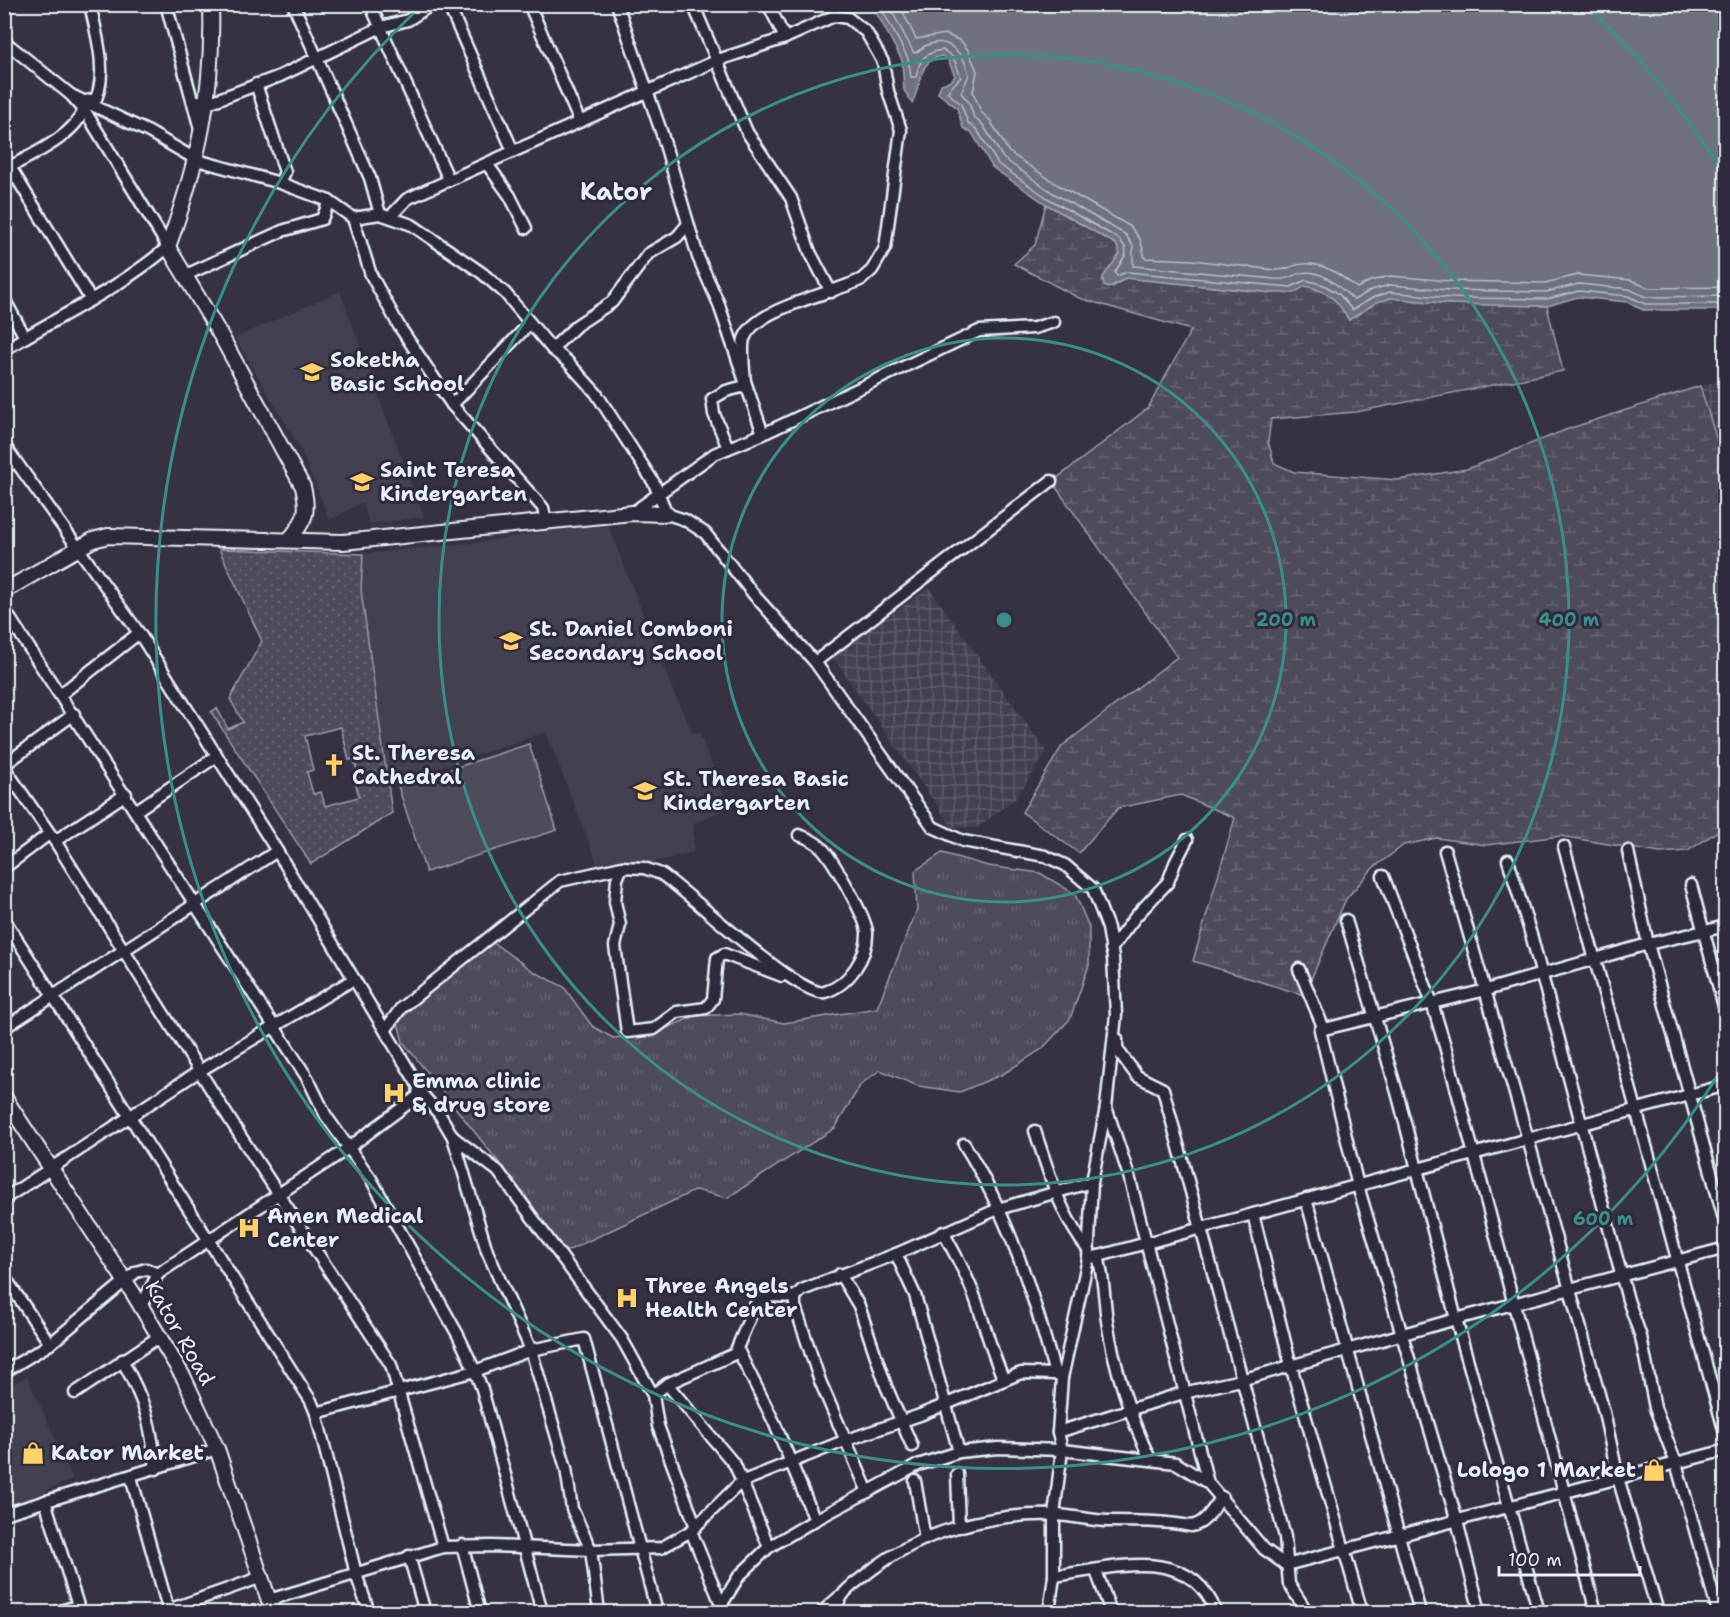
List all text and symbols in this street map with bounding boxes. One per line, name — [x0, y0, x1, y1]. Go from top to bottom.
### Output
district label: Kator — [580, 176, 652, 208]
place label: Soketha Basic School — [330, 346, 464, 398]
school or university icon: Soketha Basic School — [299, 359, 325, 385]
place label: Saint Teresa Kindergarten — [380, 456, 527, 508]
school or university icon: Saint Teresa Kindergarten — [349, 469, 375, 495]
text: 200 m — [1256, 608, 1317, 632]
text: 400 m — [1539, 608, 1600, 632]
centre of rings — [994, 610, 1014, 630]
place label: St. Daniel Comboni Secondary School — [529, 615, 733, 667]
school or university icon: St. Daniel Comboni Secondary School — [498, 628, 524, 654]
place label: St. Theresa Cathedral — [352, 739, 476, 791]
church icon: St. Theresa Cathedral — [321, 752, 347, 778]
place label: St. Theresa Basic Kindergarten — [663, 765, 849, 817]
school or university icon: St. Theresa Basic Kindergarten — [632, 778, 658, 804]
place label: Emma clinic & drug store — [412, 1067, 551, 1119]
hospital icon: Emma clinic & drug store — [381, 1080, 407, 1106]
place label: Amen Medical Center — [267, 1202, 423, 1254]
text: 600 m — [1573, 1207, 1634, 1231]
hospital icon: Amen Medical Center — [236, 1215, 262, 1241]
place label: Three Angels Health Center — [645, 1272, 798, 1324]
street label: Kator Road — [139, 1275, 221, 1391]
hospital icon: Three Angels Health Center — [614, 1285, 640, 1311]
place label: Kator Market — [51, 1439, 204, 1467]
shop icon: Kator Market — [20, 1440, 46, 1466]
place label: Lologo 1 Market — [1457, 1456, 1636, 1484]
shop icon: Lologo 1 Market — [1641, 1457, 1667, 1483]
scale bar — [1499, 1539, 1640, 1577]
text: 100 m — [1508, 1548, 1562, 1572]

